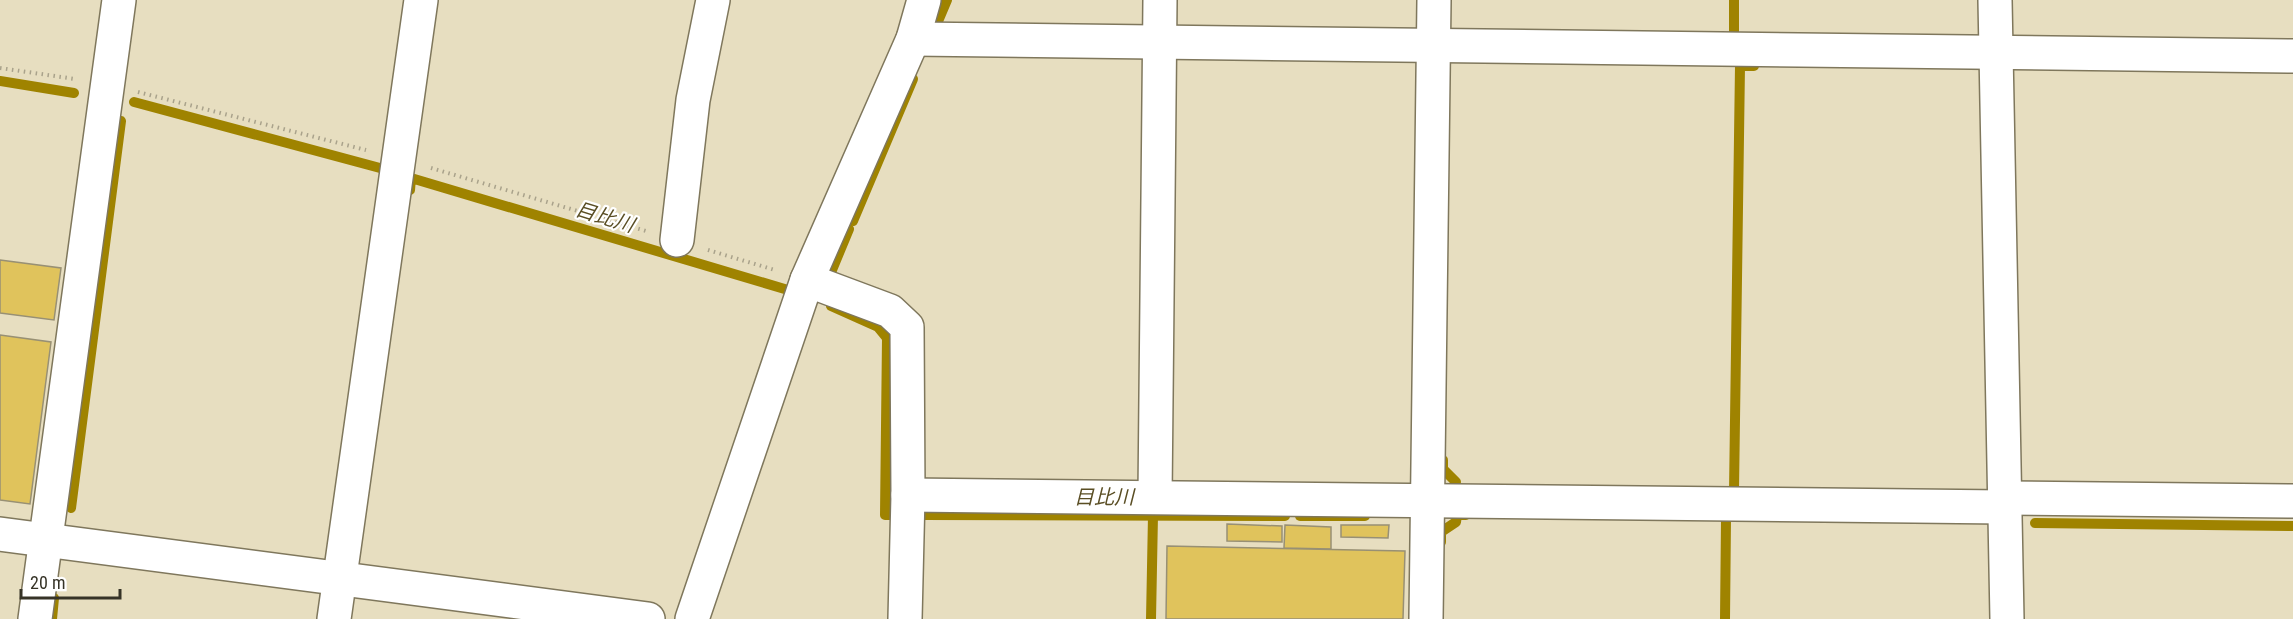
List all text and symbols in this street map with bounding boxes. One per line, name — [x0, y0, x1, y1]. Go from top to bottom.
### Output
water label: 目比川 — [573, 197, 639, 238]
water label: 目比川 — [1074, 485, 1136, 509]
scale bar — [21, 562, 120, 600]
text: 20 m — [30, 572, 65, 593]

